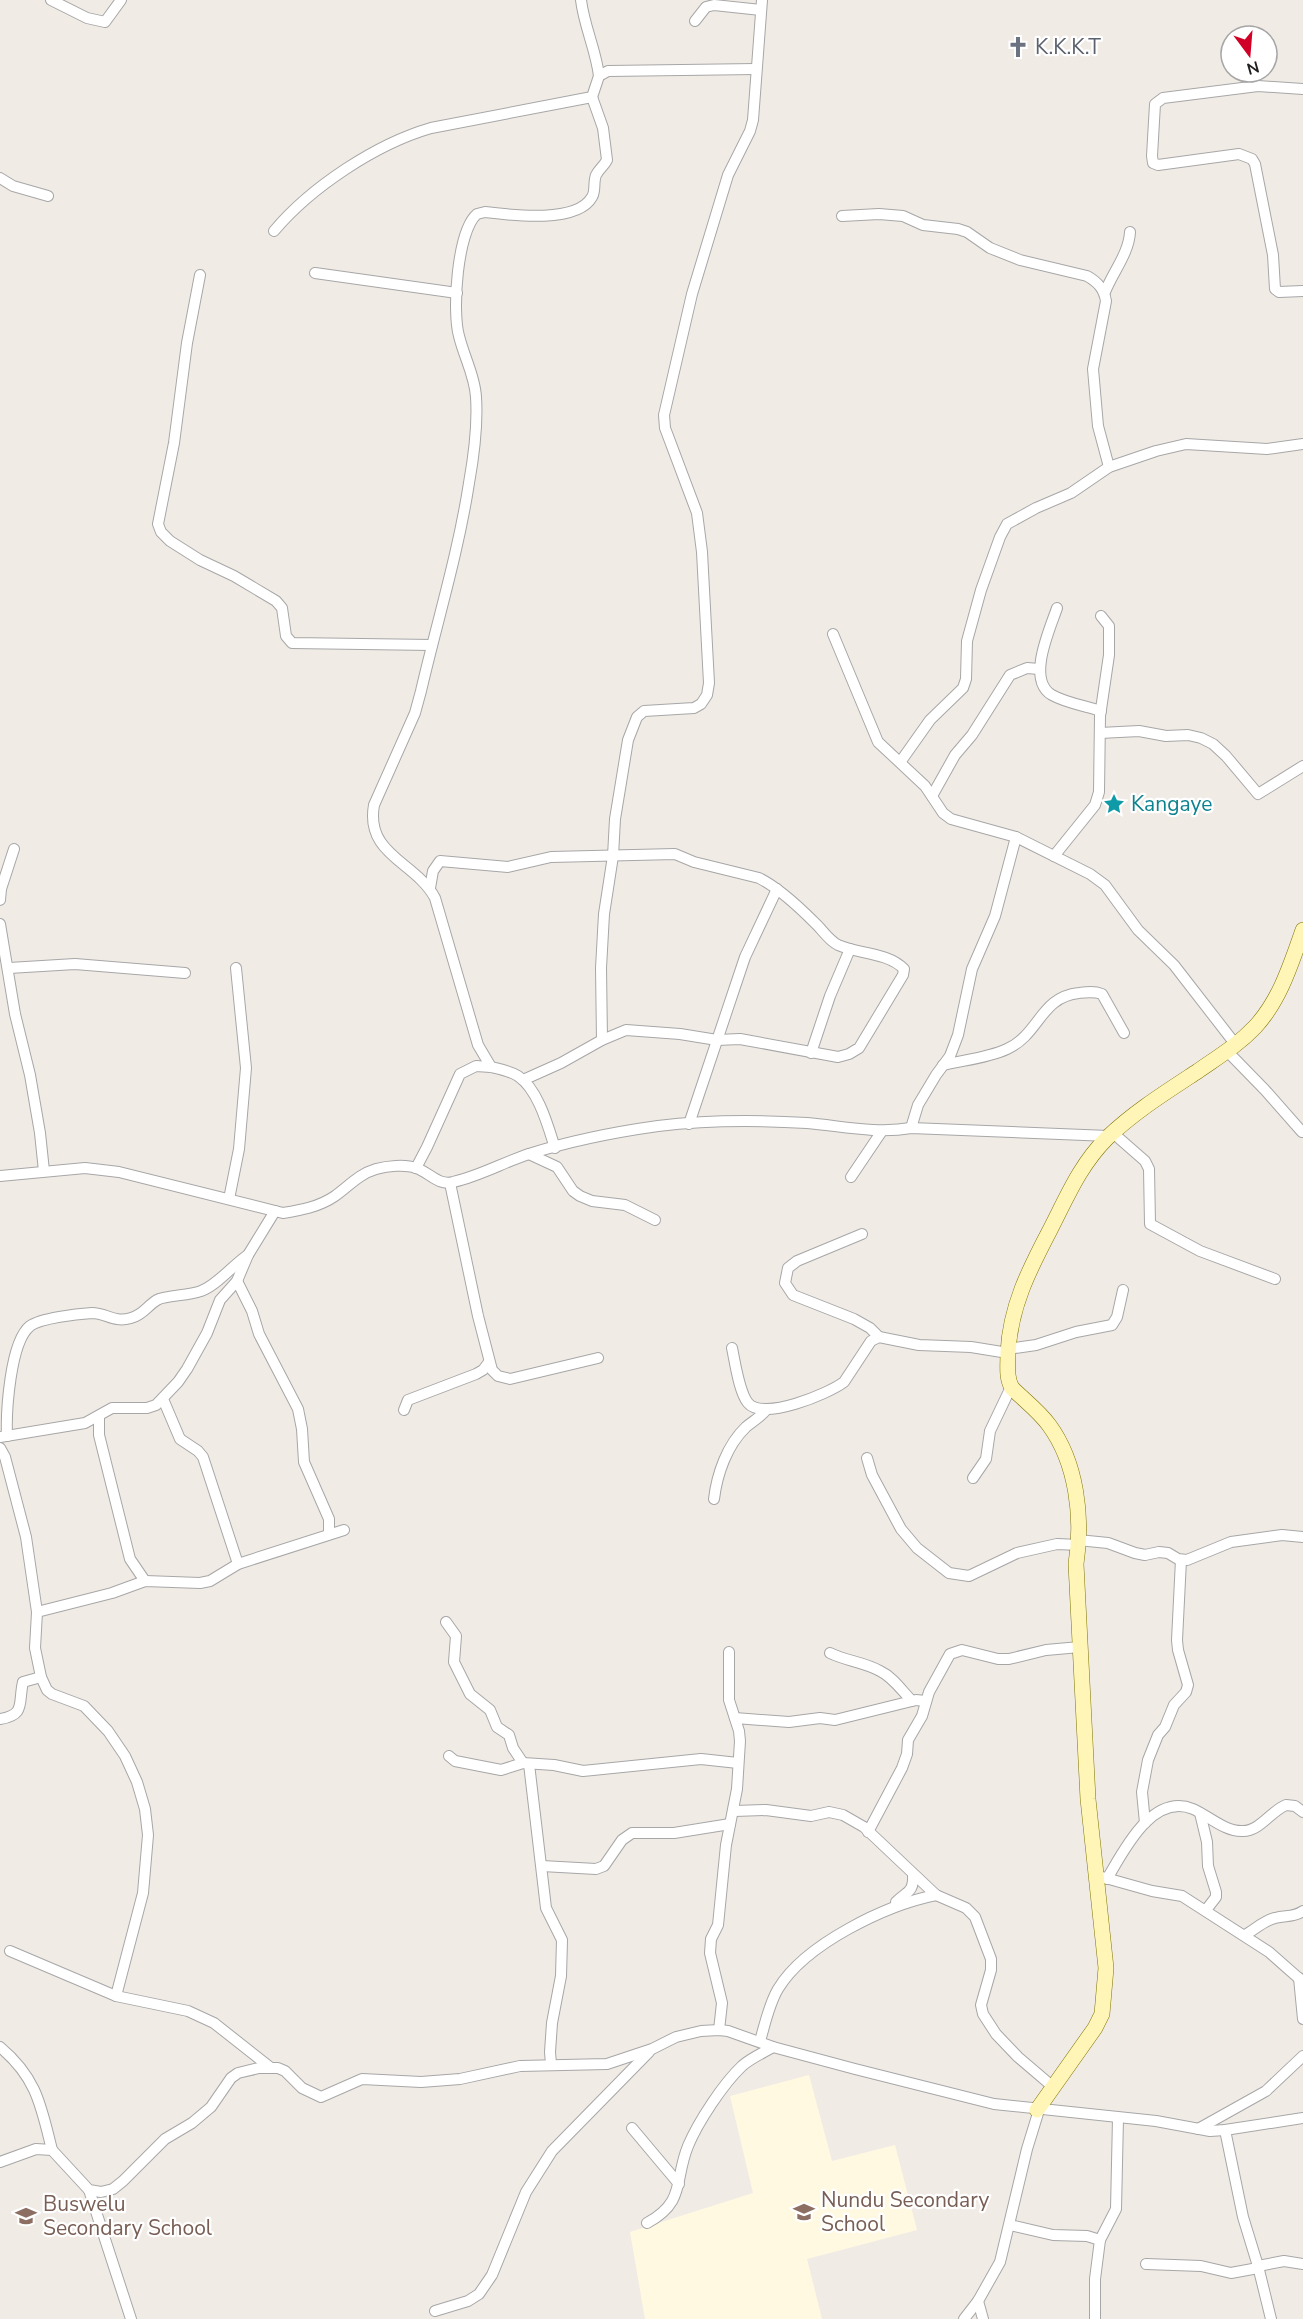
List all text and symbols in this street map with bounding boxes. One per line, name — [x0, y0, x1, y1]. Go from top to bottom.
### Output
north arrow — [1219, 24, 1279, 84]
place label: K.K.K.T — [1035, 33, 1101, 61]
church icon: K.K.K.T — [1006, 35, 1030, 59]
text: N — [1244, 55, 1262, 80]
place label: Kangaye — [1131, 790, 1212, 818]
place icon: Kangaye — [1102, 792, 1126, 816]
place label: Nundu Secondary School — [821, 2186, 989, 2238]
place label: Buswelu Secondary School — [43, 2190, 213, 2242]
school or university icon: Nundu Secondary School — [792, 2200, 816, 2224]
school or university icon: Buswelu Secondary School — [14, 2204, 38, 2228]

